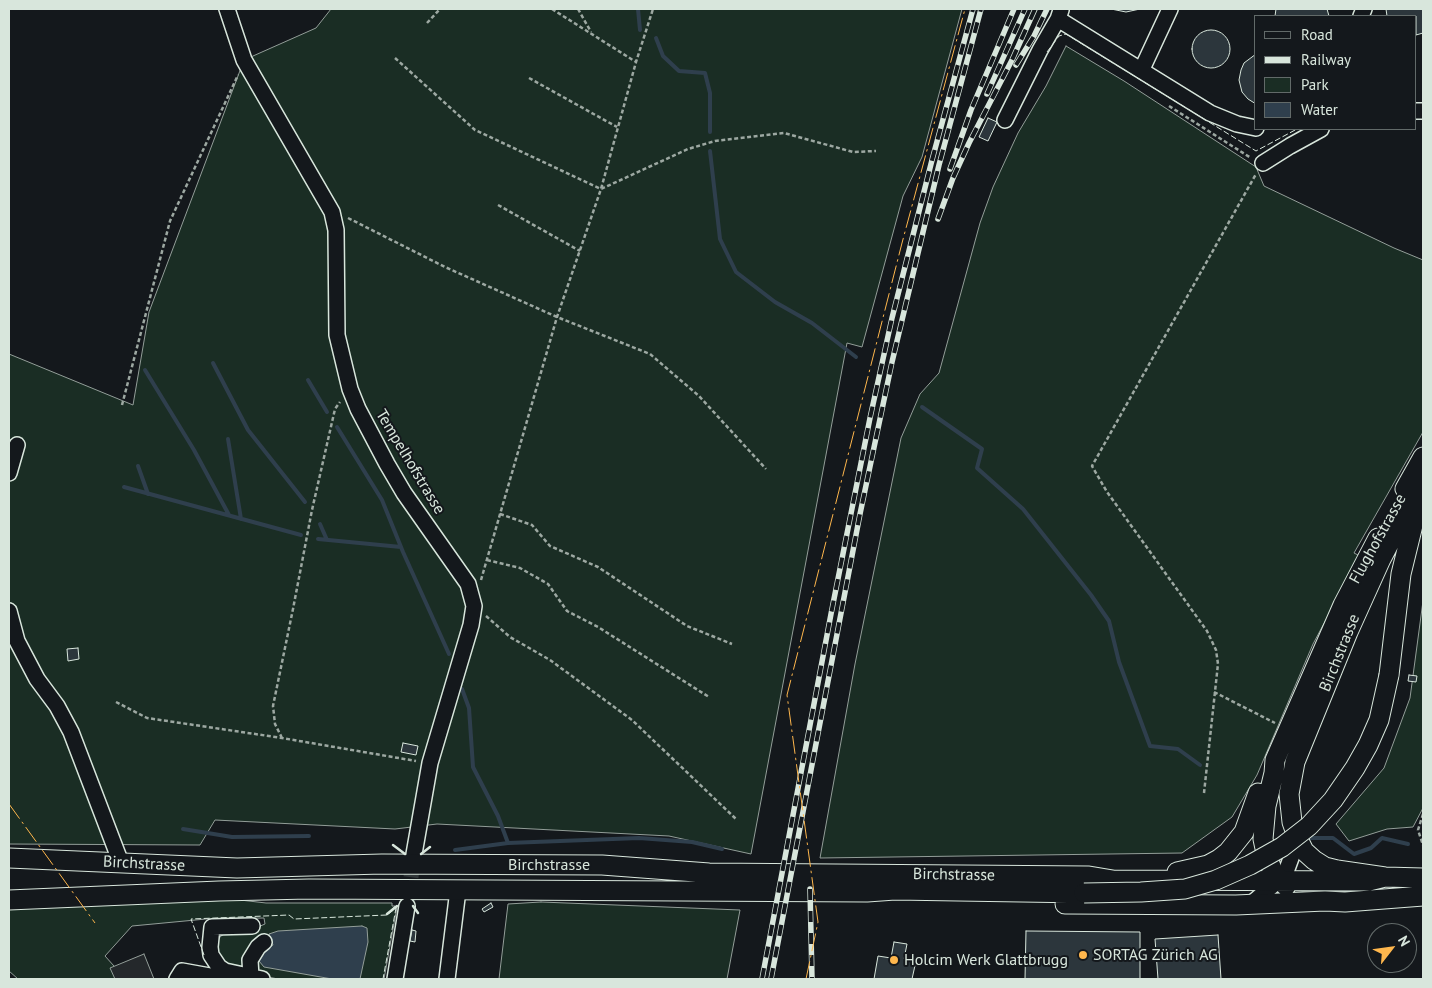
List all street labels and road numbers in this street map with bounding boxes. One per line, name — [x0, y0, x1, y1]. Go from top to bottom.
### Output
street label: Tempelhofstrasse — [371, 406, 449, 518]
street label: Flughofstrasse — [1345, 491, 1411, 587]
street label: Birchstrasse — [1316, 611, 1364, 695]
street label: Birchstrasse — [102, 852, 186, 876]
street label: Birchstrasse — [508, 855, 590, 875]
street label: Birchstrasse — [913, 865, 995, 885]

